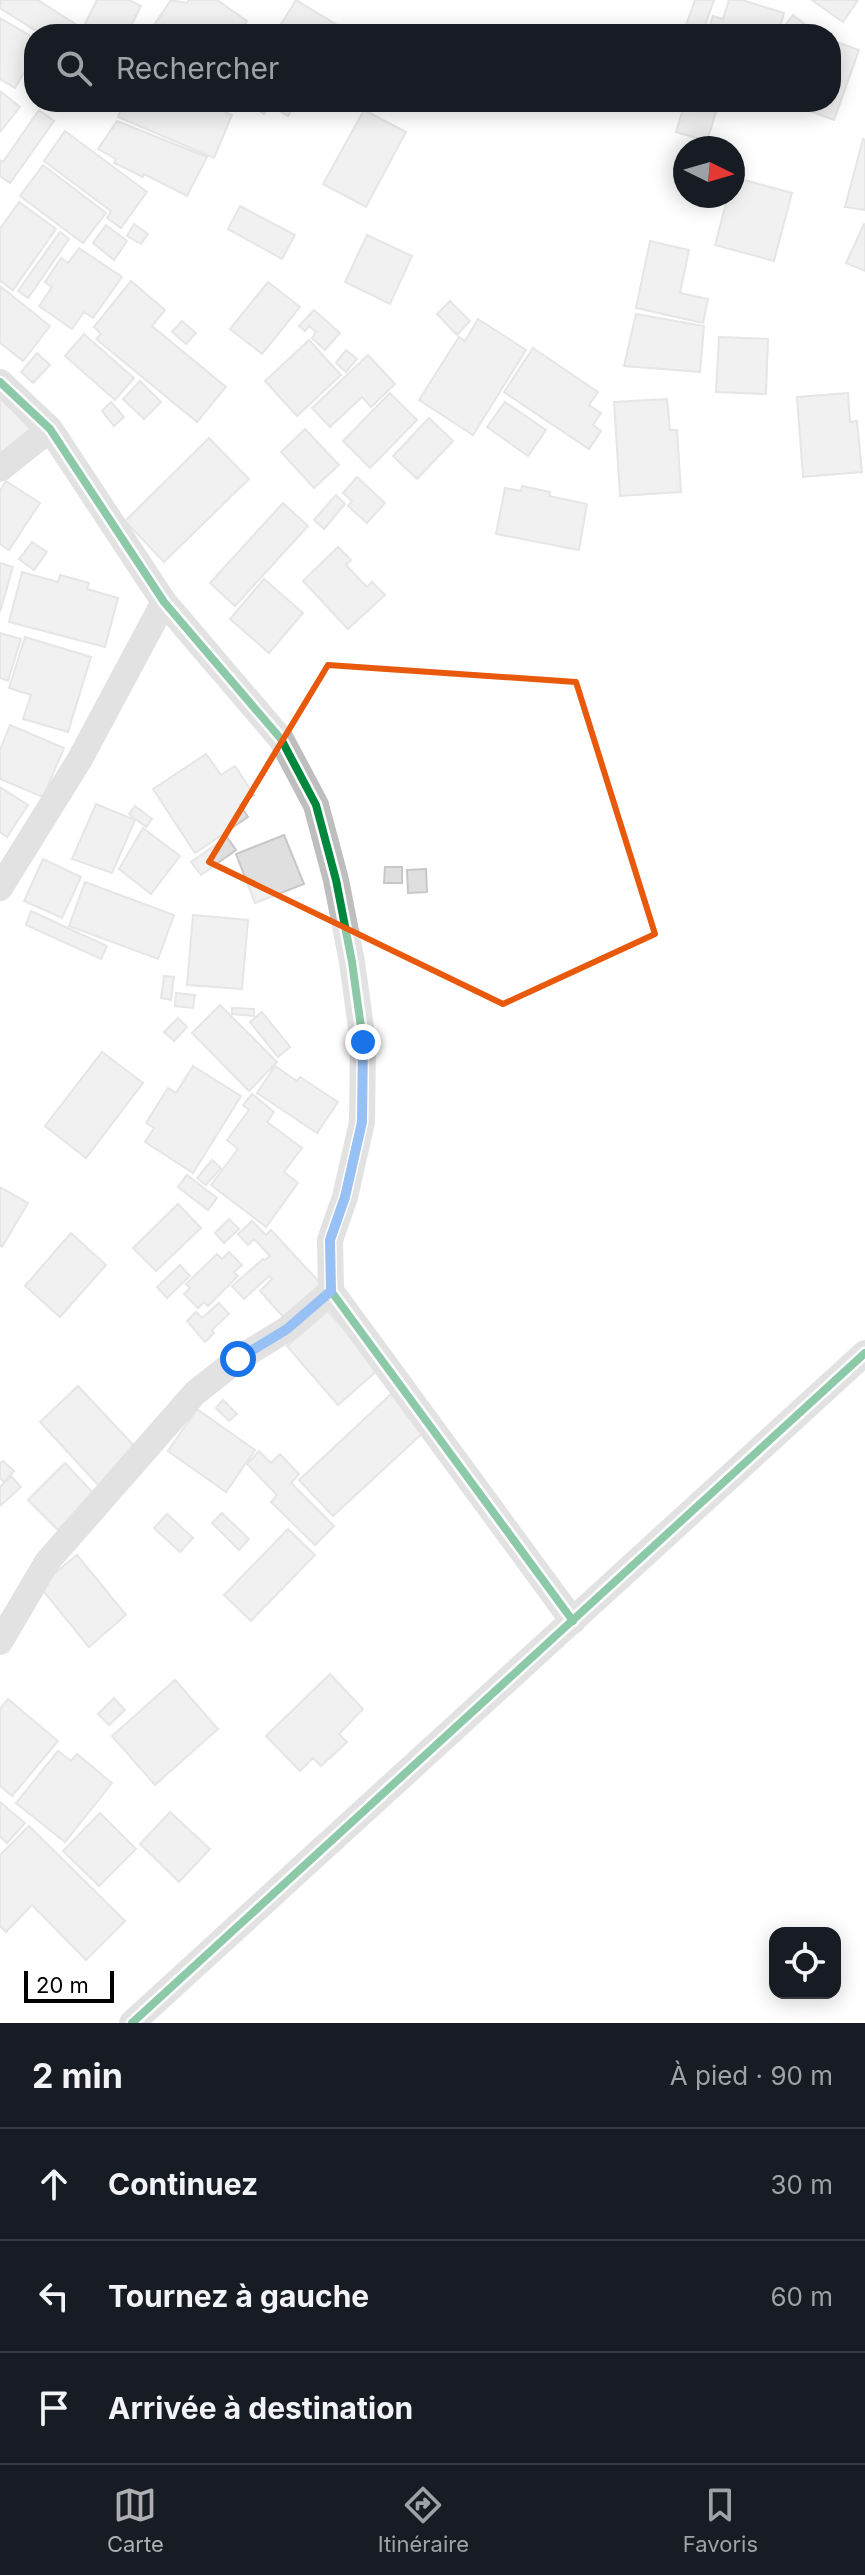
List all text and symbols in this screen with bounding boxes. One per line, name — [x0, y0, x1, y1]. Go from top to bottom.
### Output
search box — [24, 24, 841, 112]
icon: search — [52, 46, 96, 90]
text: Rechercher — [116, 50, 279, 86]
north arrow — [673, 136, 745, 208]
route end — [345, 1024, 381, 1060]
route start — [220, 1341, 256, 1377]
map controls — [769, 1927, 841, 1999]
button: locate — [769, 1927, 841, 1999]
scale bar — [24, 1967, 114, 2003]
text: 20 m — [36, 1972, 89, 1998]
text: 2 min — [32, 2055, 123, 2096]
text: À pied · 90 m — [670, 2060, 833, 2091]
icon: ahead — [32, 2162, 76, 2206]
text: Continuez — [108, 2166, 258, 2202]
text: 30 m — [770, 2169, 833, 2200]
icon: left — [32, 2274, 76, 2318]
text: Tournez à gauche — [108, 2278, 369, 2314]
text: 60 m — [770, 2281, 833, 2312]
icon: arrive — [32, 2386, 76, 2430]
text: Arrivée à destination — [108, 2390, 413, 2426]
tab: Carte — [107, 2483, 164, 2557]
tab: Itinéraire — [378, 2483, 469, 2557]
tab: Favoris — [683, 2483, 758, 2557]

